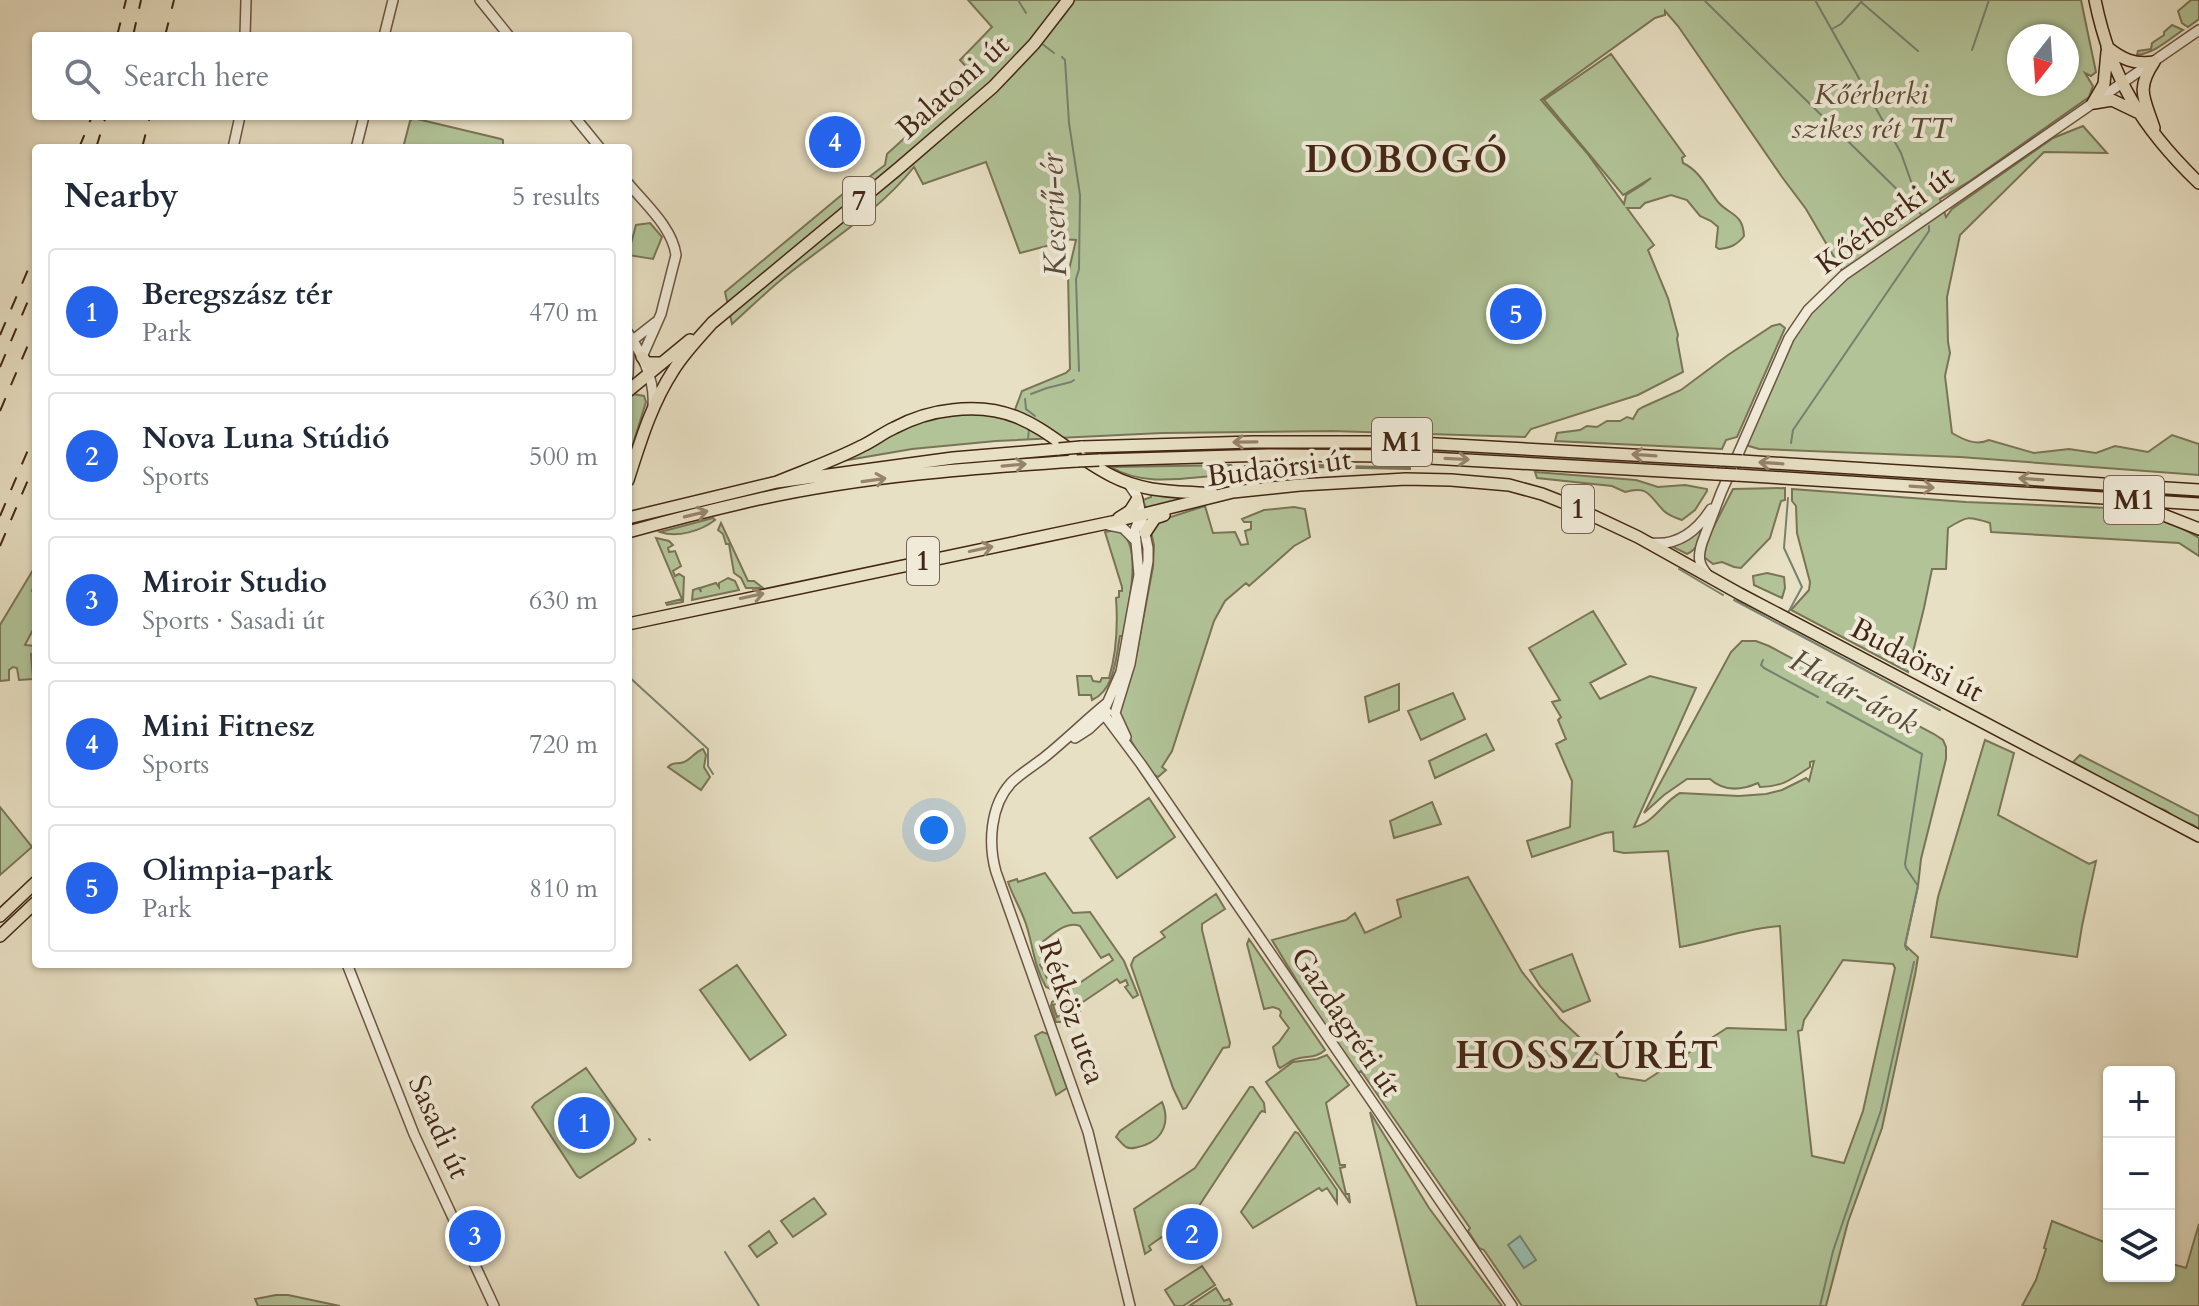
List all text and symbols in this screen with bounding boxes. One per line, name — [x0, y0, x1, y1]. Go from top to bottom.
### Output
north arrow — [2007, 24, 2079, 96]
street label: Balatoni út — [888, 25, 1019, 149]
search box — [32, 32, 632, 120]
icon: search — [60, 54, 104, 98]
text: Search here — [124, 56, 269, 97]
park label: Kőérberki szikes rét TT — [1791, 74, 1953, 149]
pin: 4 — [809, 112, 861, 172]
district label: DOBOGÓ — [1305, 134, 1509, 186]
water label: Keserű-ér — [1030, 151, 1078, 278]
street label: Kőérberki út — [1807, 155, 1963, 284]
text: Nearby — [64, 173, 179, 219]
road number: 7 — [843, 177, 875, 225]
text: 5 results — [512, 179, 600, 214]
text: Beregszász tér — [142, 274, 333, 315]
pin: 5 — [1490, 284, 1542, 344]
text: 1 — [85, 295, 99, 330]
text: 470 m — [529, 295, 598, 330]
text: Park — [142, 315, 192, 350]
text: Nova Luna Stúdió — [142, 418, 390, 459]
road number: M1 — [1372, 418, 1432, 466]
one-way arrow — [1232, 434, 1259, 450]
text: 2 — [85, 439, 99, 474]
text: 500 m — [529, 439, 598, 474]
street label: Budaörsi út — [1204, 439, 1354, 497]
one-way arrow — [1631, 447, 1658, 462]
one-way arrow — [1443, 452, 1470, 467]
one-way arrow — [1758, 455, 1785, 470]
one-way arrow — [1000, 457, 1027, 472]
text: Sports — [142, 459, 209, 494]
one-way arrow — [2018, 471, 2044, 486]
one-way arrow — [861, 472, 886, 487]
road number: M1 — [2104, 476, 2164, 524]
one-way arrow — [1908, 480, 1935, 495]
road number: 1 — [1562, 485, 1594, 533]
one-way arrow — [683, 506, 708, 521]
road number: 1 — [907, 537, 939, 585]
one-way arrow — [967, 541, 993, 556]
text: Miroir Studio — [142, 562, 327, 603]
text: 3 — [85, 583, 99, 618]
text: 630 m — [529, 583, 598, 618]
one-way arrow — [738, 588, 764, 603]
text: Sports · Sasadi út — [142, 603, 325, 638]
street label: Budaörsi út — [1843, 608, 1991, 712]
water label: Határ-árok — [1782, 639, 1926, 745]
text: Mini Fitnesz — [142, 706, 315, 747]
text: 4 — [85, 727, 99, 762]
text: 720 m — [529, 727, 598, 762]
text: Sports — [142, 747, 209, 782]
your location — [914, 810, 954, 850]
text: Olimpia-park — [142, 850, 333, 891]
text: 5 — [85, 871, 99, 906]
text: 810 m — [529, 871, 598, 906]
text: Park — [142, 891, 192, 926]
street label: Rétköz utca — [1028, 934, 1116, 1090]
street label: Gazdagréti út — [1281, 939, 1411, 1105]
district label: HOSSZÚRÉT — [1455, 1030, 1721, 1082]
map controls — [2103, 1066, 2175, 1282]
button: + — [2103, 1066, 2175, 1138]
street label: Sasadi út — [398, 1069, 480, 1186]
pin: 1 — [558, 1093, 610, 1153]
button: − — [2103, 1138, 2175, 1210]
pin: 2 — [1166, 1204, 1218, 1264]
pin: 3 — [449, 1206, 501, 1266]
button: layers — [2103, 1210, 2175, 1282]

